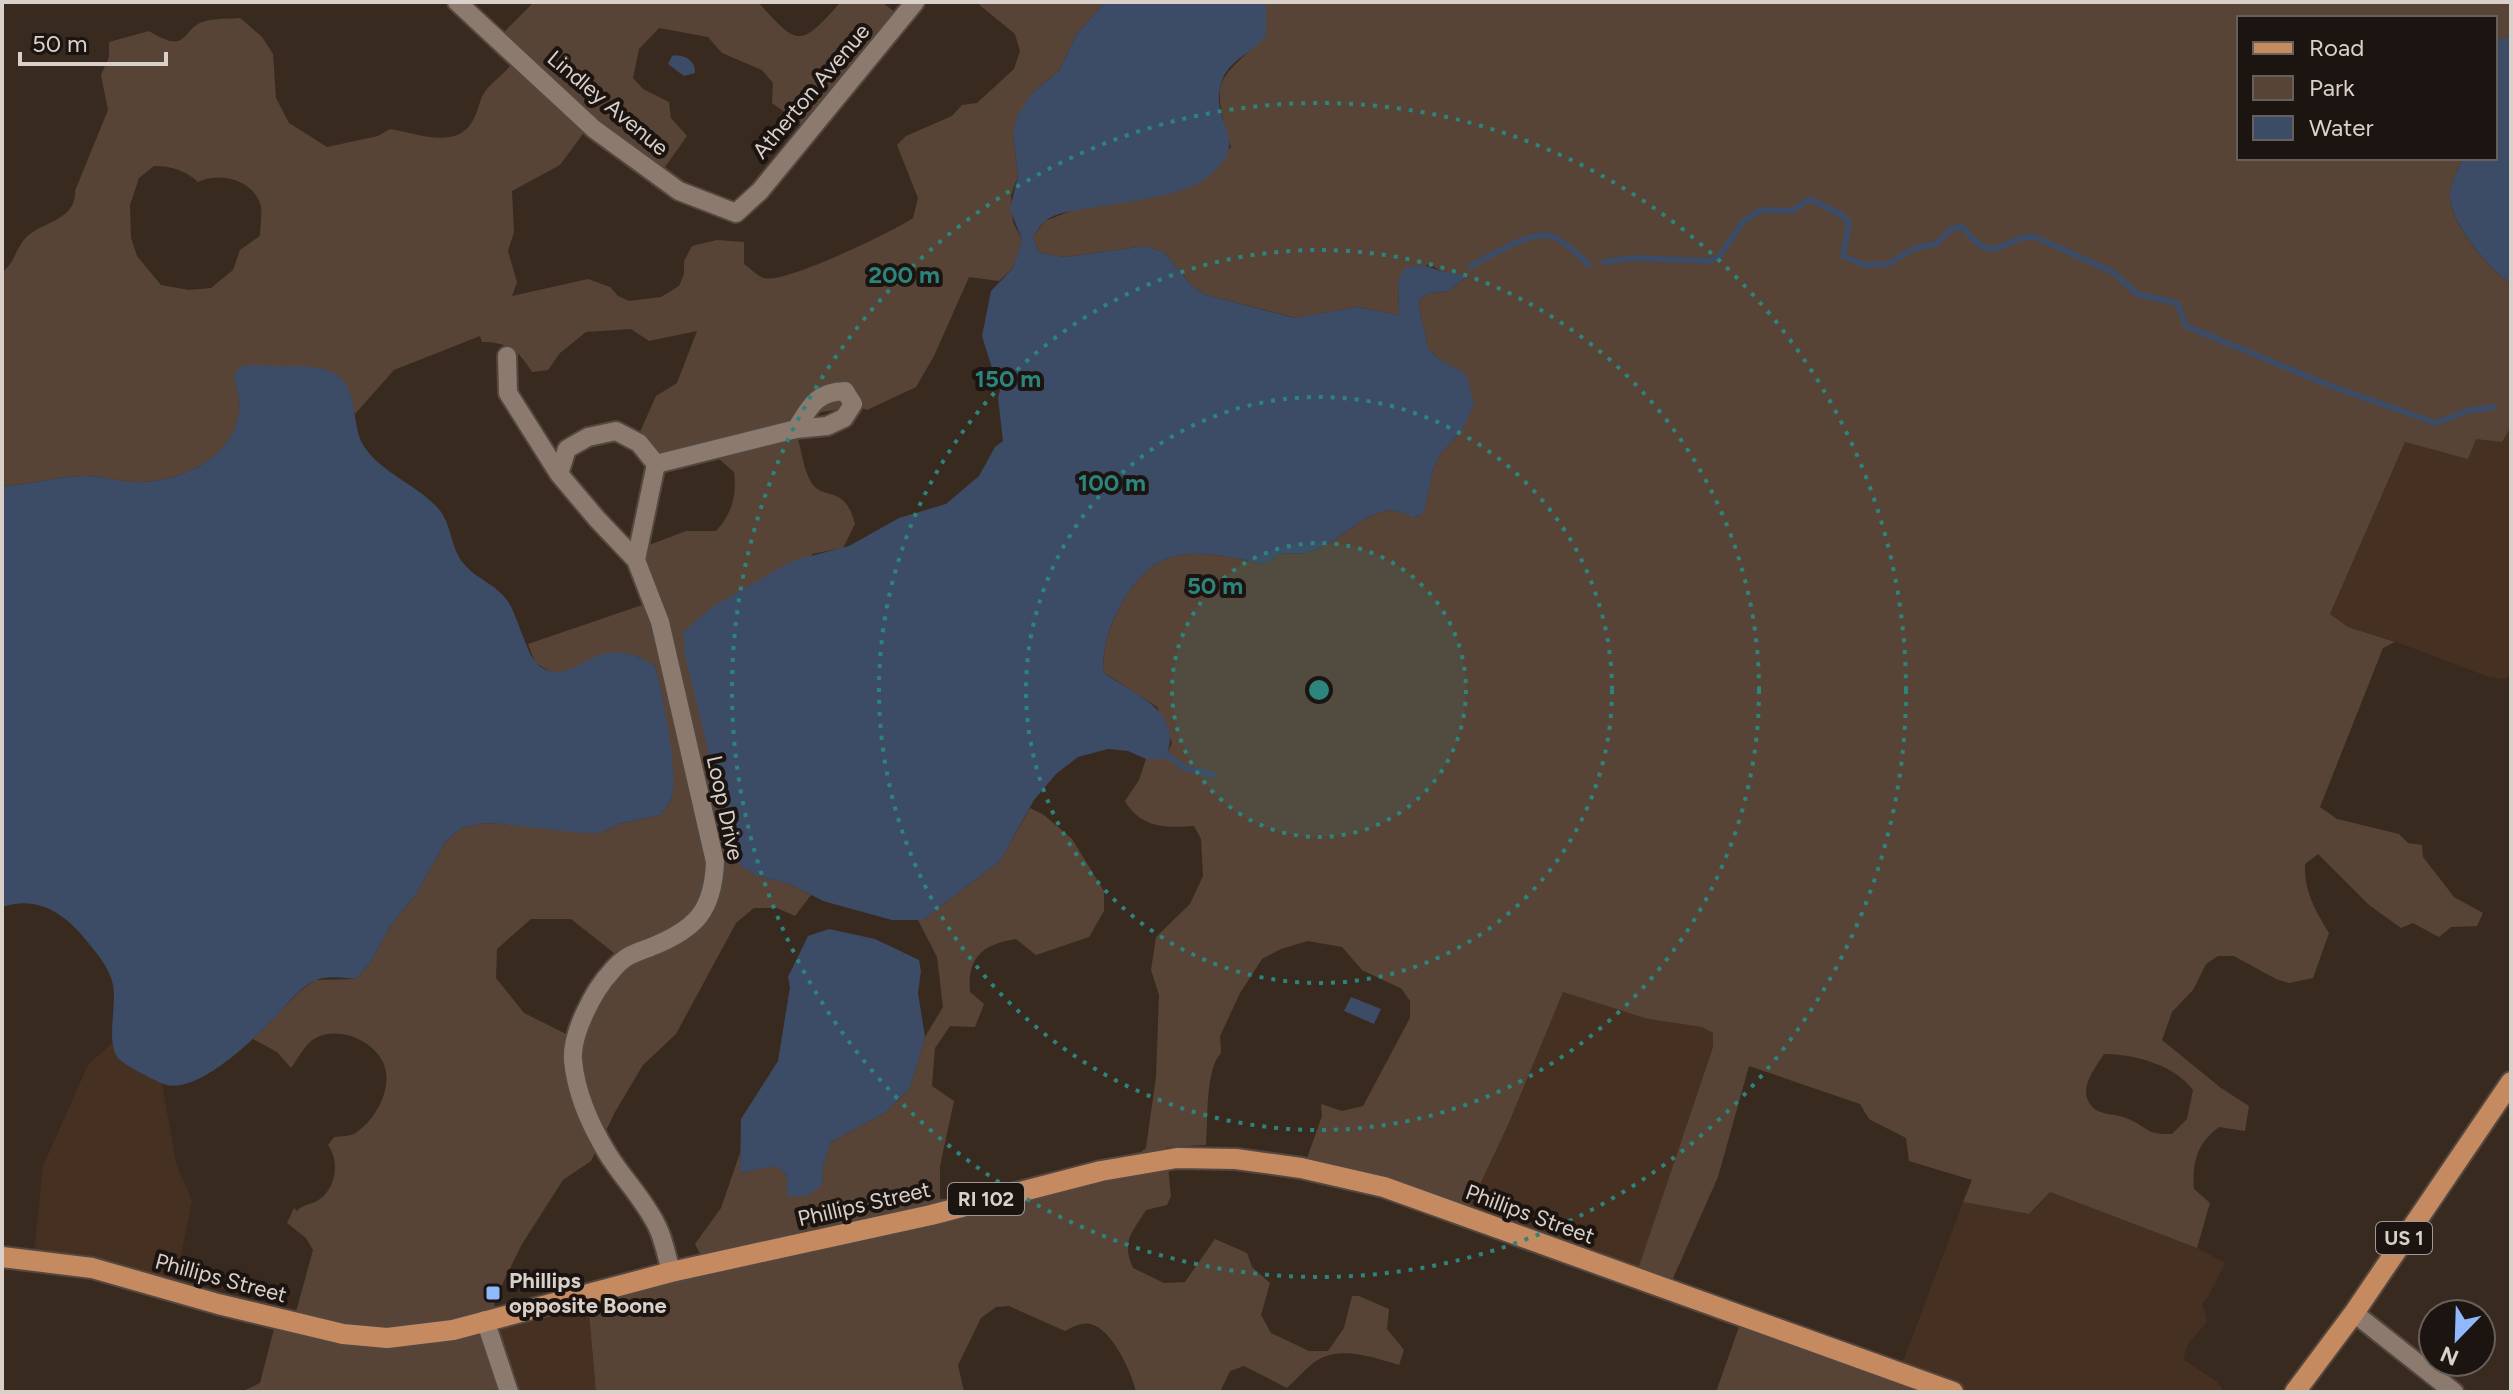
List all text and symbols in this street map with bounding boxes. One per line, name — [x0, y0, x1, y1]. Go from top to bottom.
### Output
scale bar — [20, 16, 166, 66]
legend — [2237, 16, 2497, 160]
street label: Atherton Avenue — [747, 18, 875, 164]
text: 50 m — [32, 29, 88, 58]
text: Road — [2309, 33, 2364, 62]
street label: Lindley Avenue — [542, 45, 674, 161]
text: Park — [2309, 73, 2355, 102]
text: Water — [2309, 113, 2374, 142]
text: 200 m — [868, 260, 940, 289]
text: 150 m — [975, 364, 1041, 393]
text: 100 m — [1078, 468, 1146, 497]
text: 50 m — [1187, 571, 1243, 600]
centre of rings — [1305, 676, 1333, 704]
street label: Loop Drive — [701, 753, 749, 863]
street label: Phillips Street — [795, 1176, 933, 1232]
street label: Phillips Street — [1462, 1178, 1598, 1250]
road number: RI 102 — [948, 1183, 1024, 1215]
road number: US 1 — [2376, 1222, 2432, 1254]
street label: Phillips Street — [152, 1247, 290, 1309]
place label: Phillips opposite Boone — [509, 1267, 667, 1319]
marker: Phillips opposite Boone — [484, 1284, 502, 1302]
north arrow — [2417, 1298, 2497, 1378]
text: N — [2436, 1340, 2462, 1372]

